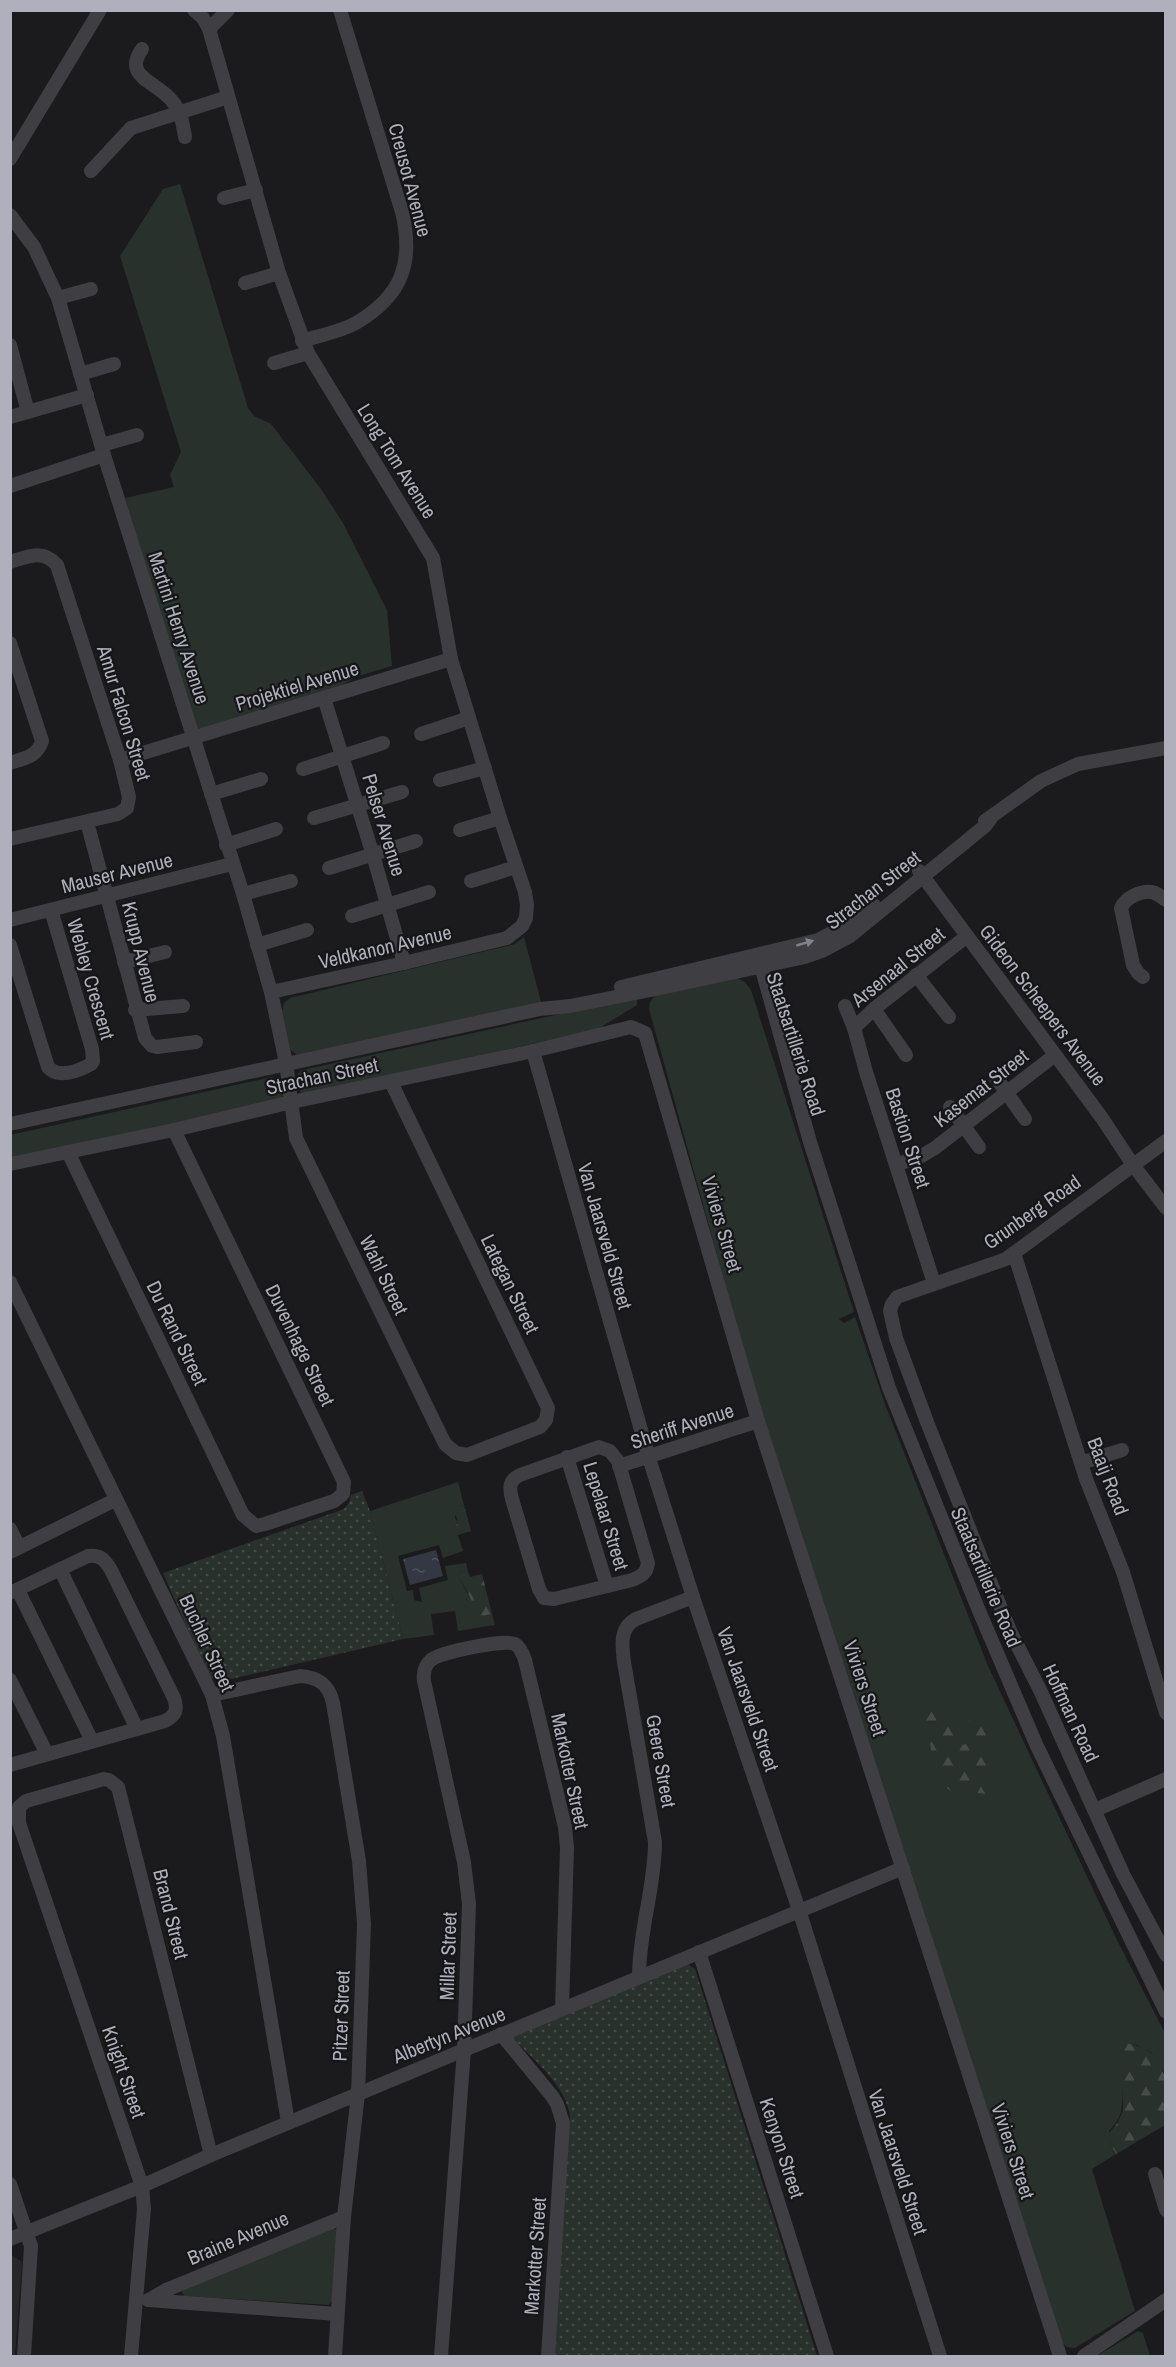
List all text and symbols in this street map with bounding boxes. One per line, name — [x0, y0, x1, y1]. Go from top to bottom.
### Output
street label: Creusot Avenue — [382, 120, 439, 240]
street label: Long Tom Avenue — [351, 398, 444, 523]
street label: Martini Henry Avenue — [142, 548, 217, 707]
street label: Amur Falcon Street — [91, 641, 158, 784]
street label: Projektiel Avenue — [232, 654, 362, 717]
street label: Pelser Avenue — [356, 770, 413, 879]
street label: Strachan Street — [819, 844, 926, 935]
street label: Mauser Avenue — [58, 846, 175, 899]
street label: Krupp Avenue — [116, 899, 167, 1005]
street label: Webley Crescent — [61, 915, 122, 1043]
street label: Veldkanon Avenue — [316, 918, 454, 975]
street label: Gideon Scheepers Avenue — [974, 918, 1113, 1091]
street label: Arsenaal Street — [844, 920, 950, 1013]
one-way arrow — [796, 938, 814, 948]
street label: Staatsartillerie Road — [761, 969, 832, 1119]
street label: Kasemat Street — [928, 1042, 1034, 1133]
street label: Strachan Street — [263, 1050, 381, 1101]
street label: Bastion Street — [880, 1084, 938, 1192]
street label: Van Jaarsveld Street — [572, 1160, 639, 1313]
street label: Grunberg Road — [978, 1168, 1086, 1255]
street label: Viviers Street — [696, 1173, 749, 1276]
street label: Lategan Street — [475, 1230, 546, 1338]
street label: Wahl Street — [354, 1231, 415, 1319]
street label: Du Rand Street — [141, 1276, 215, 1390]
street label: Duvenhage Street — [259, 1279, 342, 1411]
street label: Sheriff Avenue — [627, 1396, 737, 1455]
street label: Baaij Road — [1081, 1433, 1136, 1519]
street label: Lepelaar Street — [577, 1458, 636, 1574]
street label: Staatsartillerie Road — [945, 1503, 1028, 1651]
street label: Buchler Street — [173, 1590, 242, 1696]
street label: Van Jaarsveld Street — [711, 1623, 786, 1775]
street label: Viviers Street — [837, 1637, 894, 1740]
street label: Hoffman Road — [1037, 1659, 1106, 1766]
street label: Markotter Street — [545, 1711, 596, 1832]
street label: Geere Street — [640, 1712, 683, 1810]
street label: Brand Street — [147, 1866, 196, 1962]
street label: Millar Street — [432, 1911, 463, 2001]
street label: Pitzer Street — [325, 1970, 356, 2062]
street label: Albertyn Avenue — [388, 2000, 509, 2070]
street label: Knight Street — [96, 2022, 153, 2122]
street label: Van Jaarsveld Street — [862, 2086, 935, 2238]
street label: Kenyon Street — [754, 2094, 812, 2202]
street label: Viviers Street — [985, 2100, 1042, 2203]
street label: Markotter Street — [517, 2196, 552, 2316]
street label: Braine Avenue — [183, 2204, 292, 2271]

